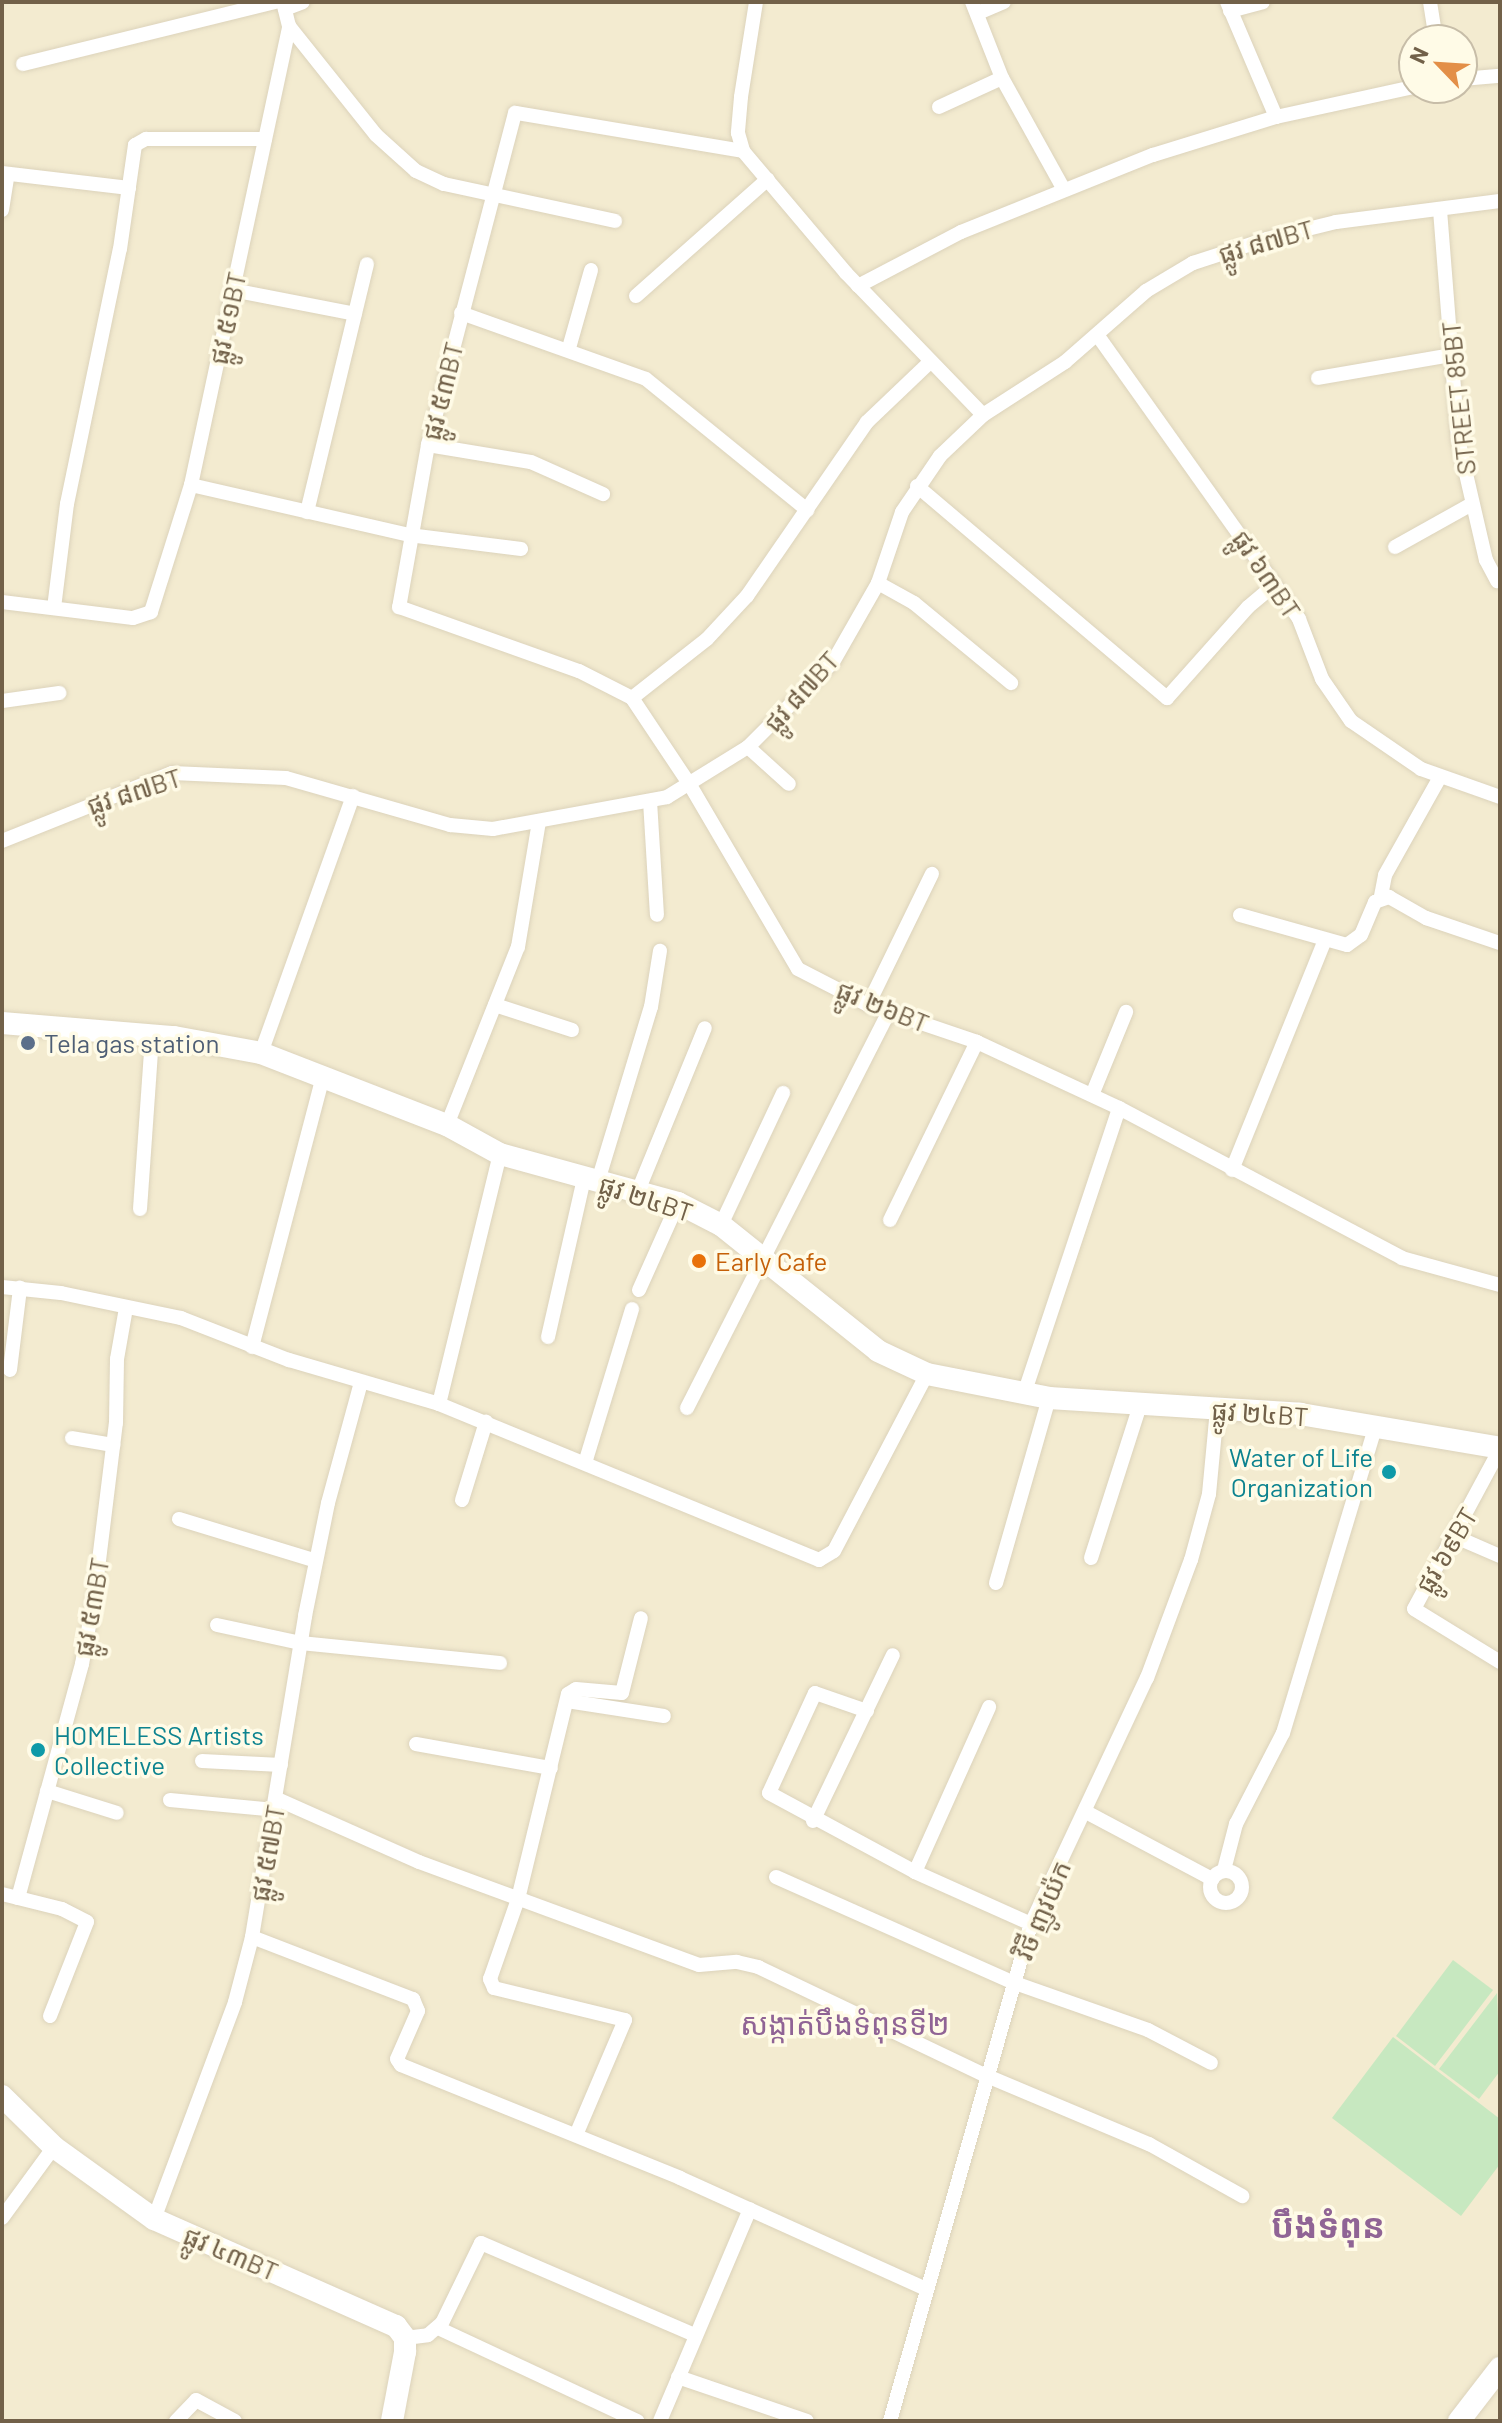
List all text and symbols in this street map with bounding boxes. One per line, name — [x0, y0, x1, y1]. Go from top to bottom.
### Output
north arrow — [1398, 24, 1478, 104]
text: N — [1403, 43, 1433, 67]
street label: ផ្លូវ ៨៧BT — [1215, 213, 1317, 269]
street label: ផ្លូវ ៥១BT — [202, 269, 252, 367]
street label: STREET 85BT — [1434, 319, 1482, 477]
street label: ផ្លូវ ៥៣BT — [415, 339, 469, 443]
street label: ផ្លូវ ៦៣BT — [1226, 524, 1308, 624]
street label: ផ្លូវ ៨៧BT — [757, 644, 845, 738]
street label: ផ្លូវ ៨៧BT — [83, 761, 185, 821]
street label: ផ្លូវ ២៦BT — [832, 973, 934, 1039]
place label: Tela gas station — [44, 1027, 220, 1059]
marker: Tela gas station — [19, 1034, 37, 1052]
street label: ផ្លូវ ២៤BT — [595, 1168, 697, 1228]
place label: Early Cafe — [715, 1245, 827, 1277]
marker: Early Cafe — [690, 1252, 708, 1270]
street label: ផ្លូវ ២៤BT — [1210, 1394, 1310, 1432]
place label: Water of Life Organization — [1229, 1441, 1373, 1502]
marker: Water of Life Organization — [1380, 1463, 1398, 1481]
street label: ផ្លូវ ៦៩BT — [1408, 1502, 1484, 1598]
street label: ផ្លូវ ៥៣BT — [67, 1555, 115, 1659]
place label: HOMELESS Artists Collective — [54, 1719, 264, 1780]
marker: HOMELESS Artists Collective — [29, 1741, 47, 1759]
street label: ផ្លូវ ៥៧BT — [243, 1802, 291, 1904]
street label: វិថី ញូវយ៉ក — [1007, 1856, 1077, 1964]
district label: សង្កាត់បឹងទំពុនទី២ — [740, 2005, 950, 2041]
district label: បឹងទំពុន — [1271, 2205, 1385, 2245]
street label: ផ្លូវ ៤៣BT — [179, 2219, 283, 2287]

